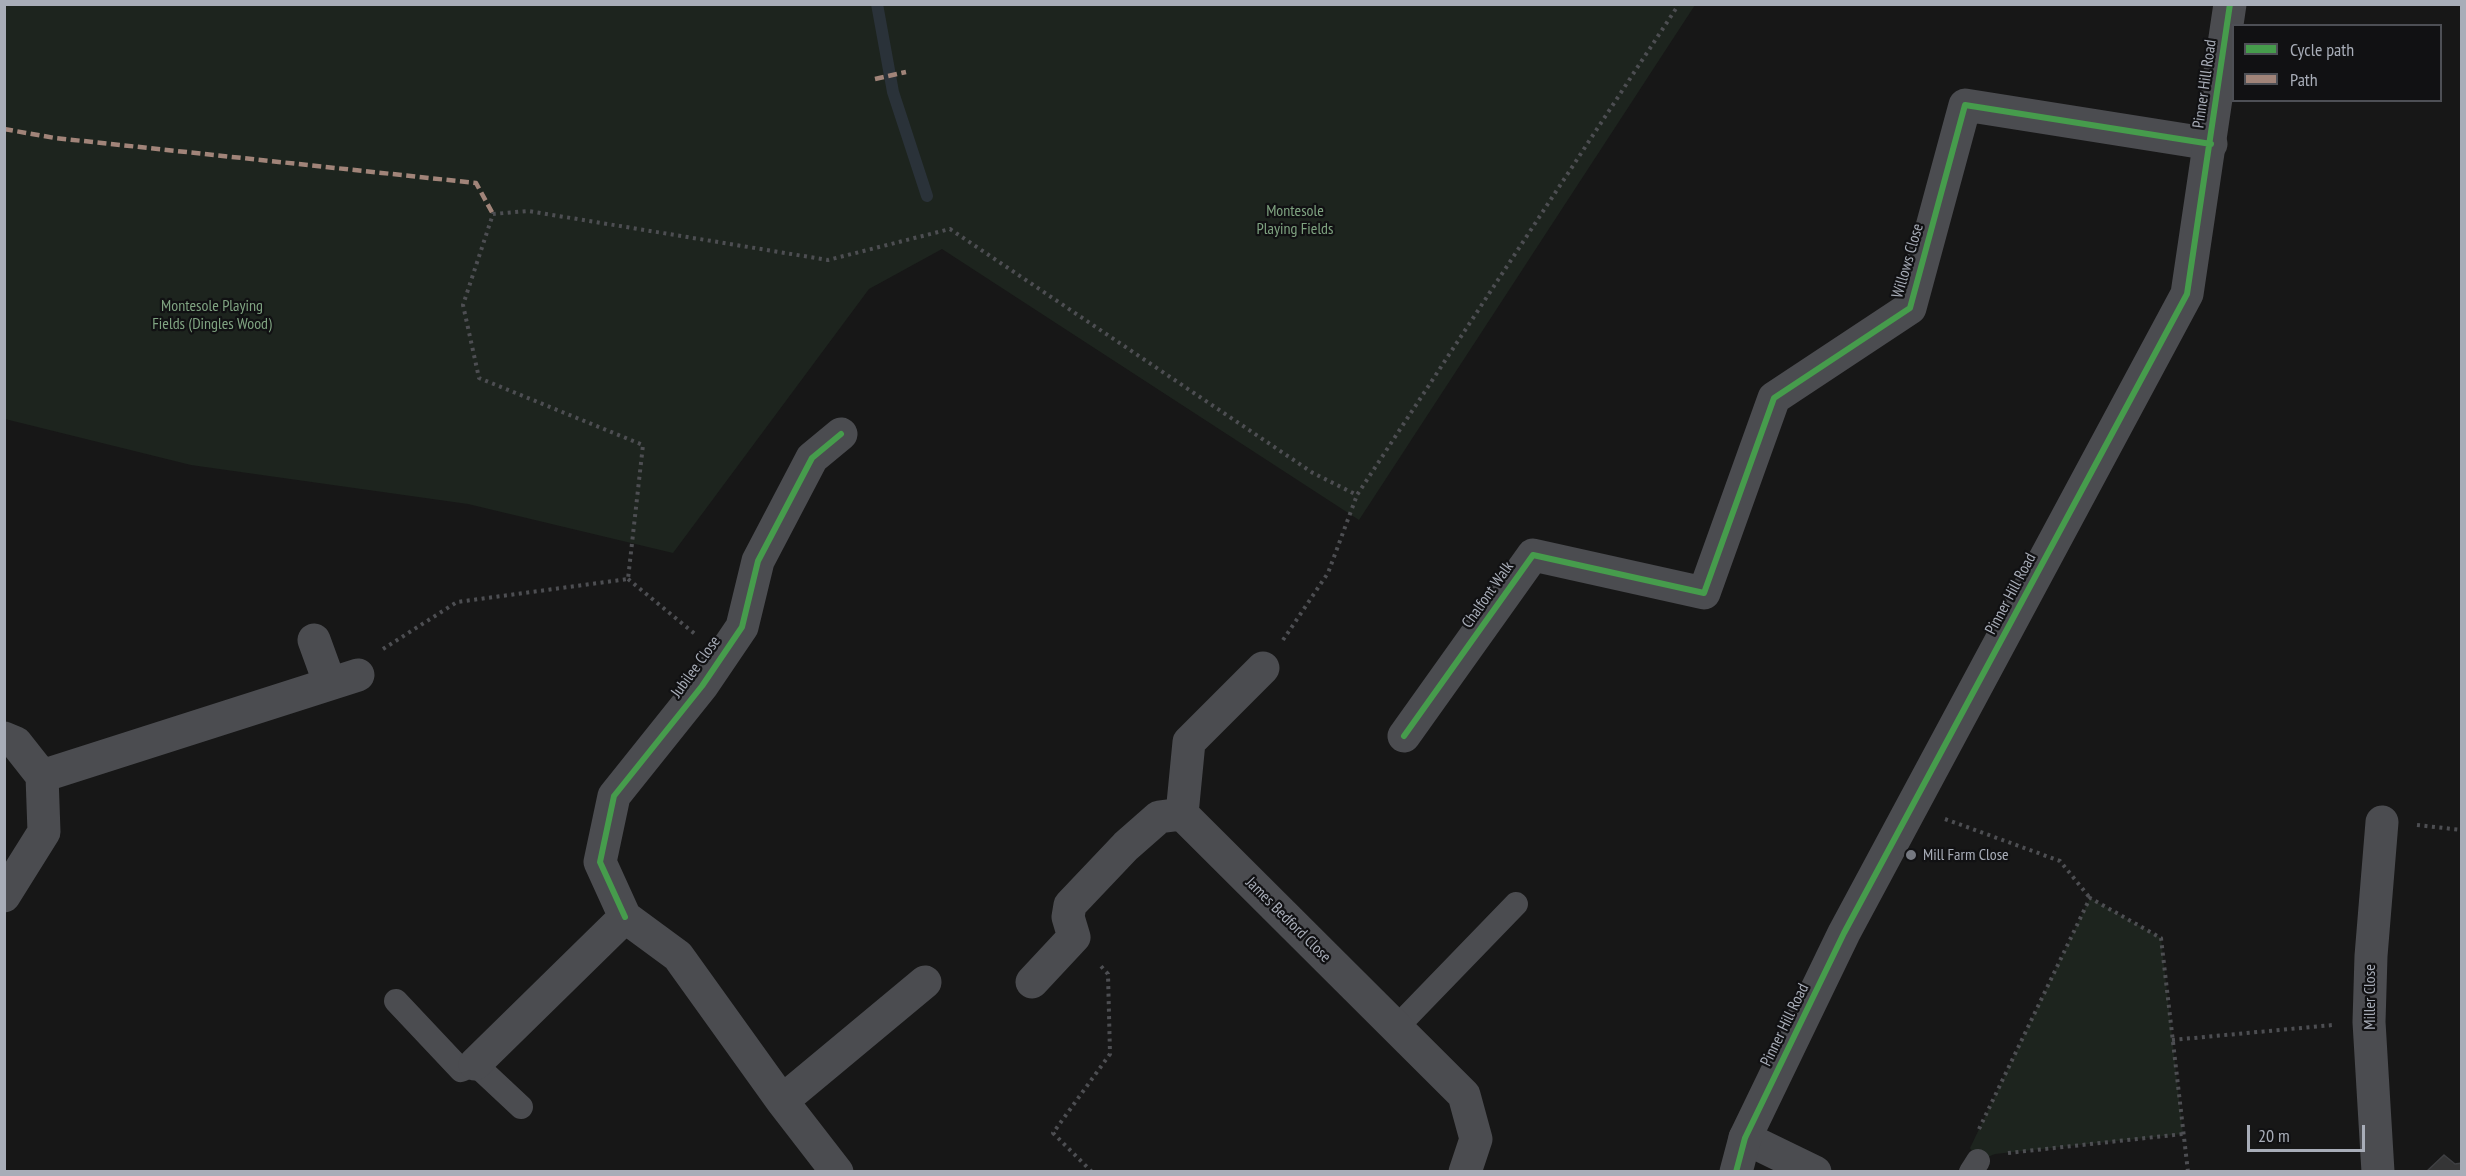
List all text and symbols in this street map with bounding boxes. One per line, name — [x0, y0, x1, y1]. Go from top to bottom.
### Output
legend — [2232, 24, 2442, 102]
street label: Pinner Hill Road — [2189, 38, 2221, 130]
text: Cycle path — [2290, 38, 2354, 61]
text: Path — [2290, 68, 2318, 91]
park label: Montesole Playing Fields — [1257, 201, 1333, 239]
street label: Willows Close — [1888, 222, 1928, 300]
park label: Montesole Playing Fields (Dingles Wood) — [152, 296, 272, 334]
street label: Pinner Hill Road — [1982, 550, 2040, 638]
street label: Chalfont Walk — [1458, 558, 1518, 632]
street label: Jubilee Close — [667, 632, 725, 702]
place label: Mill Farm Close — [1923, 845, 2009, 865]
marker: Mill Farm Close — [1904, 848, 1918, 862]
street label: James Bedford Close — [1241, 873, 1335, 967]
street label: Miller Close — [2360, 964, 2380, 1030]
street label: Pinner Hill Road — [1757, 981, 1813, 1069]
scale bar — [2250, 1113, 2368, 1151]
text: 20 m — [2258, 1124, 2290, 1147]

